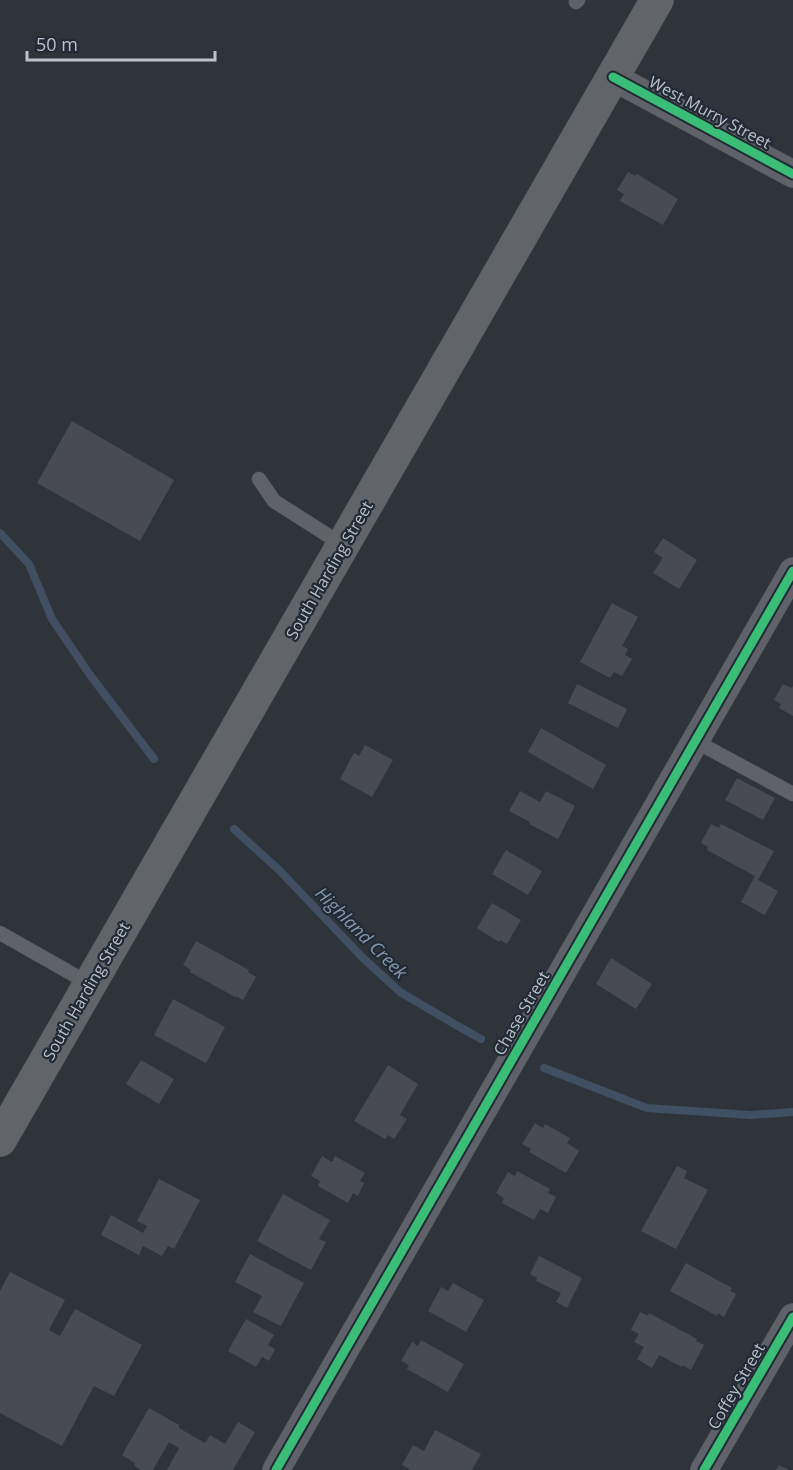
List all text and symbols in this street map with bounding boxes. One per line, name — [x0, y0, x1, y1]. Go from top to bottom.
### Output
scale bar — [27, 24, 214, 62]
text: 50 m — [36, 32, 78, 56]
street label: West Murry Street — [645, 71, 775, 154]
street label: South Harding Street — [280, 497, 378, 643]
water label: Highland Creek — [310, 881, 414, 984]
street label: South Harding Street — [37, 918, 135, 1064]
street label: Chase Street — [488, 966, 554, 1059]
street label: Coffey Street — [702, 1339, 770, 1433]

